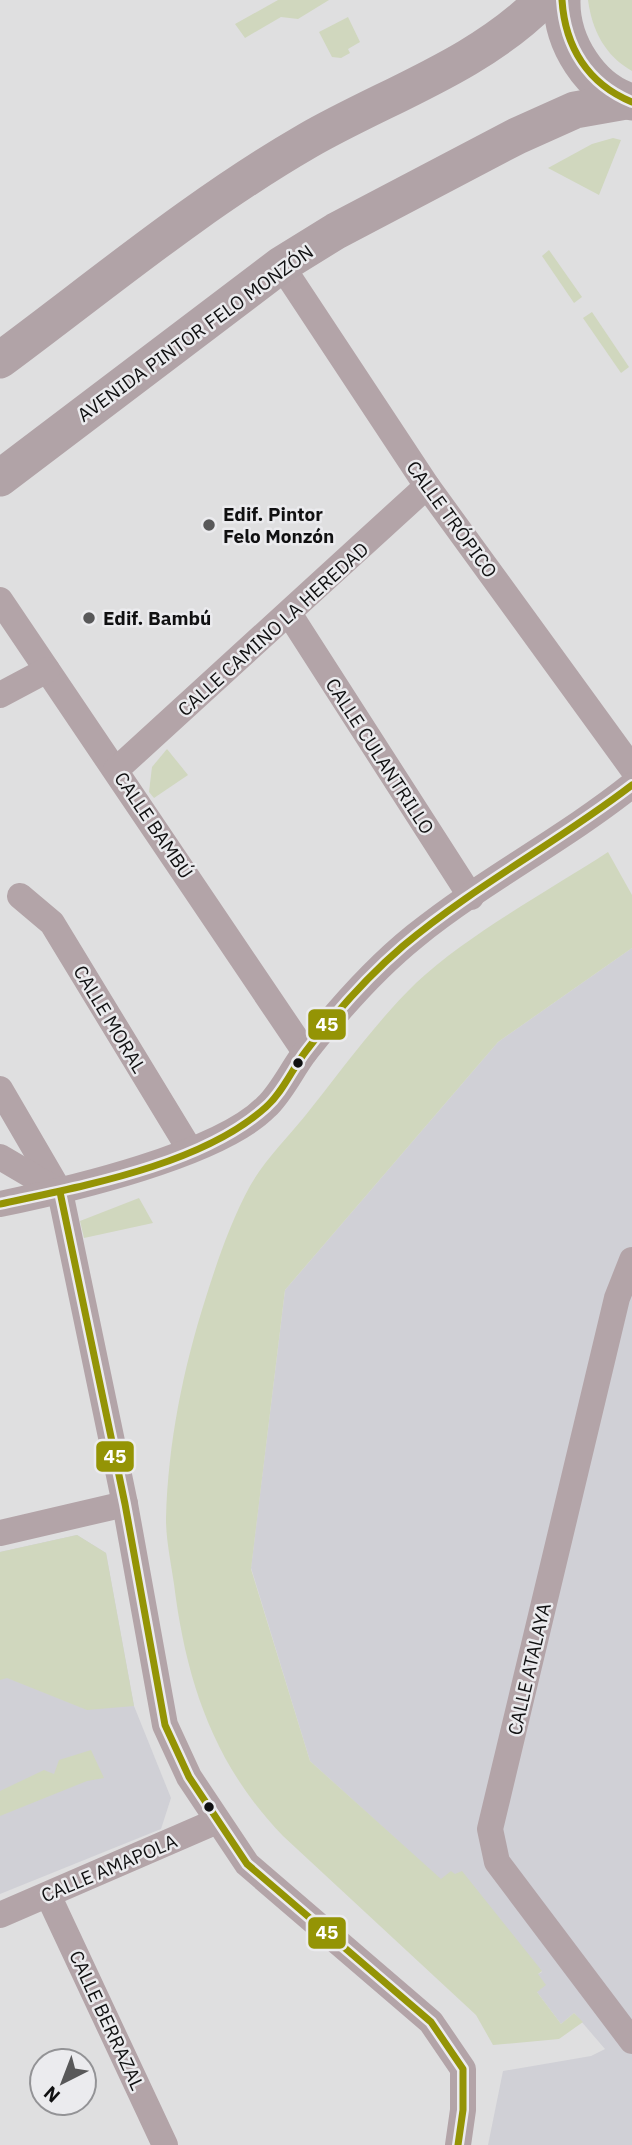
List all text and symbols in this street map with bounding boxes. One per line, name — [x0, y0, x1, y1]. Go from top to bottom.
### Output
street label: AVENIDA PINTOR FELO MONZÓN — [72, 239, 318, 427]
street label: CALLE TRÓPICO — [401, 456, 503, 582]
place label: Edif. Pintor Felo Monzón — [223, 502, 334, 548]
marker: Edif. Pintor Felo Monzón — [201, 517, 217, 533]
street label: CALLE CAMINO LA HEREDAD — [173, 537, 373, 721]
place label: Edif. Bambú — [103, 606, 211, 630]
marker: Edif. Bambú — [81, 610, 97, 626]
street label: CALLE CULANTRILLO — [321, 673, 439, 839]
street label: CALLE BAMBÚ — [109, 767, 199, 883]
street label: CALLE MORAL — [68, 961, 152, 1077]
line badge: 45 — [307, 1008, 347, 1041]
text: 45 — [316, 1012, 338, 1036]
unlabelled marker — [291, 1056, 305, 1070]
line badge: 45 — [95, 1440, 135, 1473]
text: 45 — [104, 1444, 126, 1468]
street label: CALLE ATALAYA — [502, 1601, 556, 1737]
unlabelled marker — [202, 1800, 216, 1814]
street label: CALLE AMAPOLA — [37, 1829, 181, 1907]
line badge: 45 — [307, 1916, 347, 1950]
text: 45 — [316, 1920, 338, 1944]
street label: CALLE BERRAZAL — [64, 1946, 150, 2094]
north arrow — [28, 2047, 98, 2117]
text: N — [38, 2081, 65, 2108]

